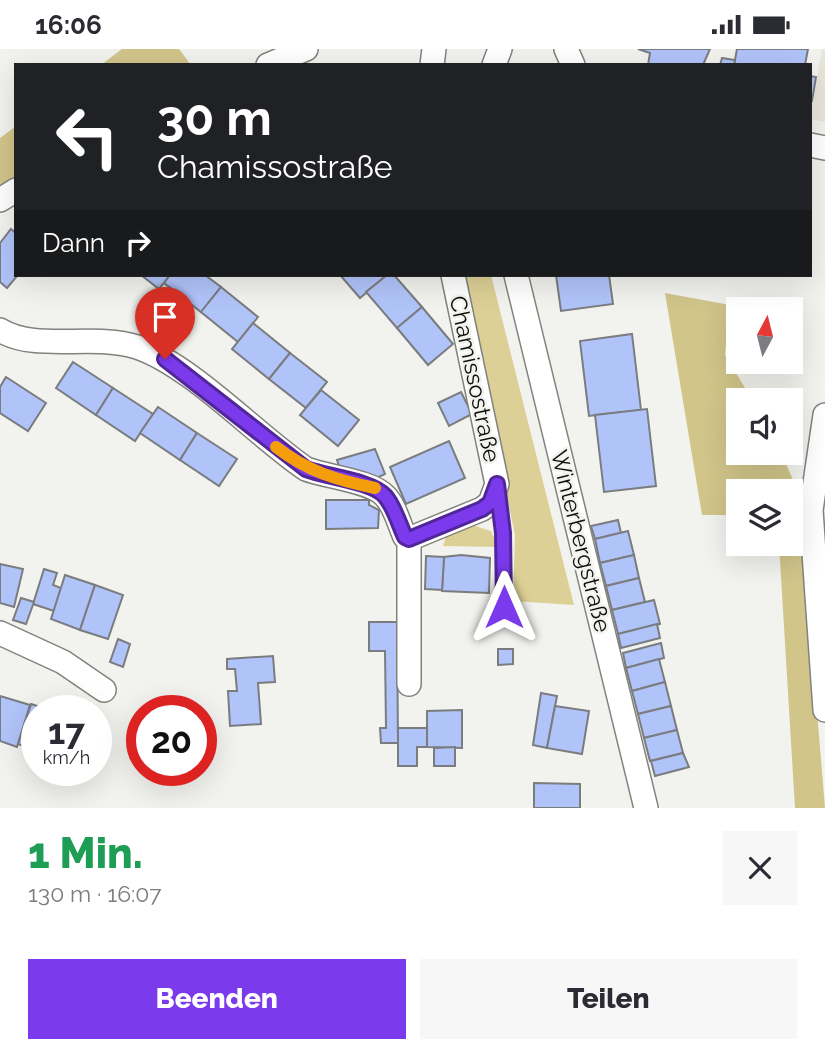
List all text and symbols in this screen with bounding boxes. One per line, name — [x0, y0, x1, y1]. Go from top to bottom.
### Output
text: 16:06 — [35, 10, 102, 40]
text: 30 m — [157, 89, 272, 146]
icon: left — [42, 91, 133, 182]
text: Chamissostraße — [157, 148, 393, 185]
icon: right — [119, 224, 157, 262]
text: Dann — [42, 228, 105, 258]
pin — [135, 287, 195, 359]
street label: Chamissostraße — [445, 293, 506, 465]
north arrow — [726, 297, 803, 375]
map controls — [726, 297, 803, 556]
icon: arrive — [146, 298, 184, 336]
button: sound — [726, 388, 803, 465]
street label: Winterbergstraße — [546, 447, 617, 635]
button: layers — [726, 479, 803, 556]
position arrow — [467, 570, 541, 644]
speed limit sign: 20 — [126, 695, 217, 786]
text: 17 — [48, 711, 85, 752]
text: km/h — [43, 747, 90, 768]
text: 1 Min. — [28, 829, 143, 878]
button: close — [723, 831, 797, 905]
text: 130 m · 16:07 — [28, 880, 162, 907]
button: Beenden — [28, 959, 406, 1039]
button: Teilen — [420, 959, 797, 1039]

